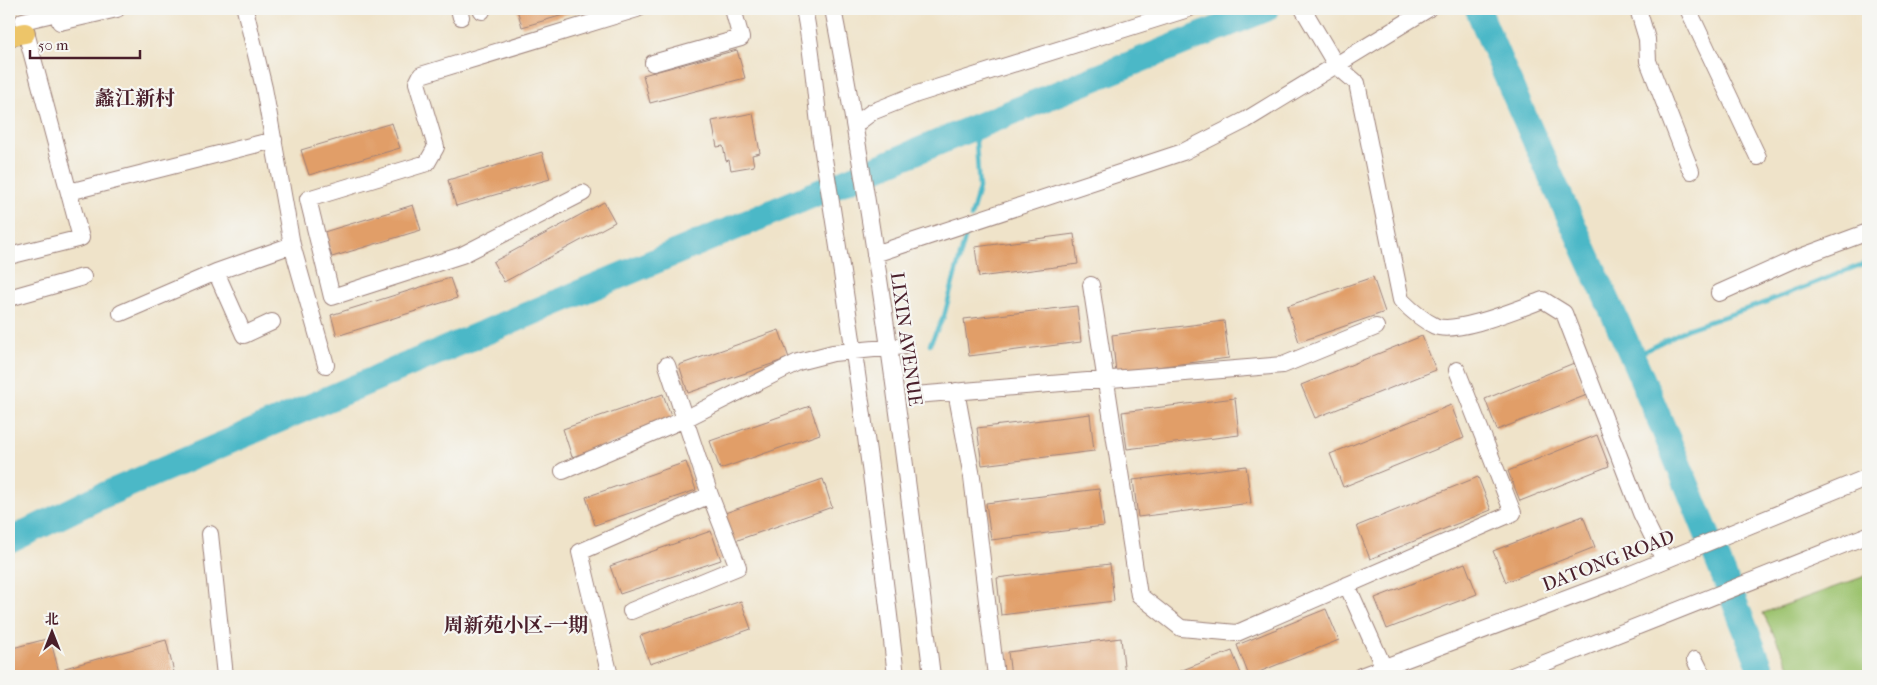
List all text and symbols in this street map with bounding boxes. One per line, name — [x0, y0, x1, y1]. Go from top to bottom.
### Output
scale bar — [30, 28, 140, 60]
text: 50 m — [38, 36, 69, 54]
district label: 蠡江新村 — [95, 87, 175, 110]
street label: LIXIN AVENUE — [886, 271, 926, 408]
street label: DATONG ROAD — [1539, 526, 1678, 596]
north arrow — [28, 608, 78, 658]
text: 北 — [45, 611, 59, 628]
district label: 周新苑小区-一期 — [443, 614, 589, 637]

